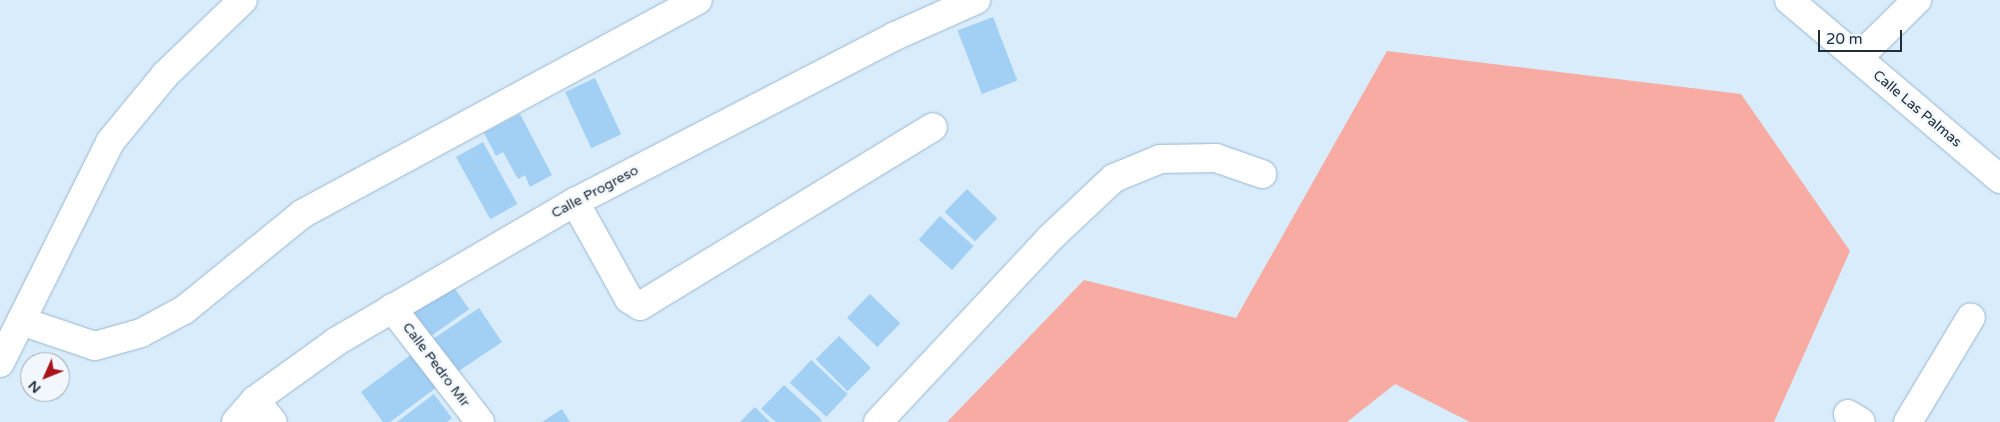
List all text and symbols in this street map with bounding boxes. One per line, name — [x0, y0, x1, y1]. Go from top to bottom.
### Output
scale bar — [1820, 20, 1904, 52]
text: 20 m — [1826, 30, 1863, 48]
street label: Calle Las Palmas — [1869, 67, 1965, 151]
street label: Calle Progreso — [549, 162, 641, 222]
street label: Calle Pedro Mir — [399, 319, 473, 411]
north arrow — [20, 352, 70, 402]
text: N — [25, 377, 45, 397]

